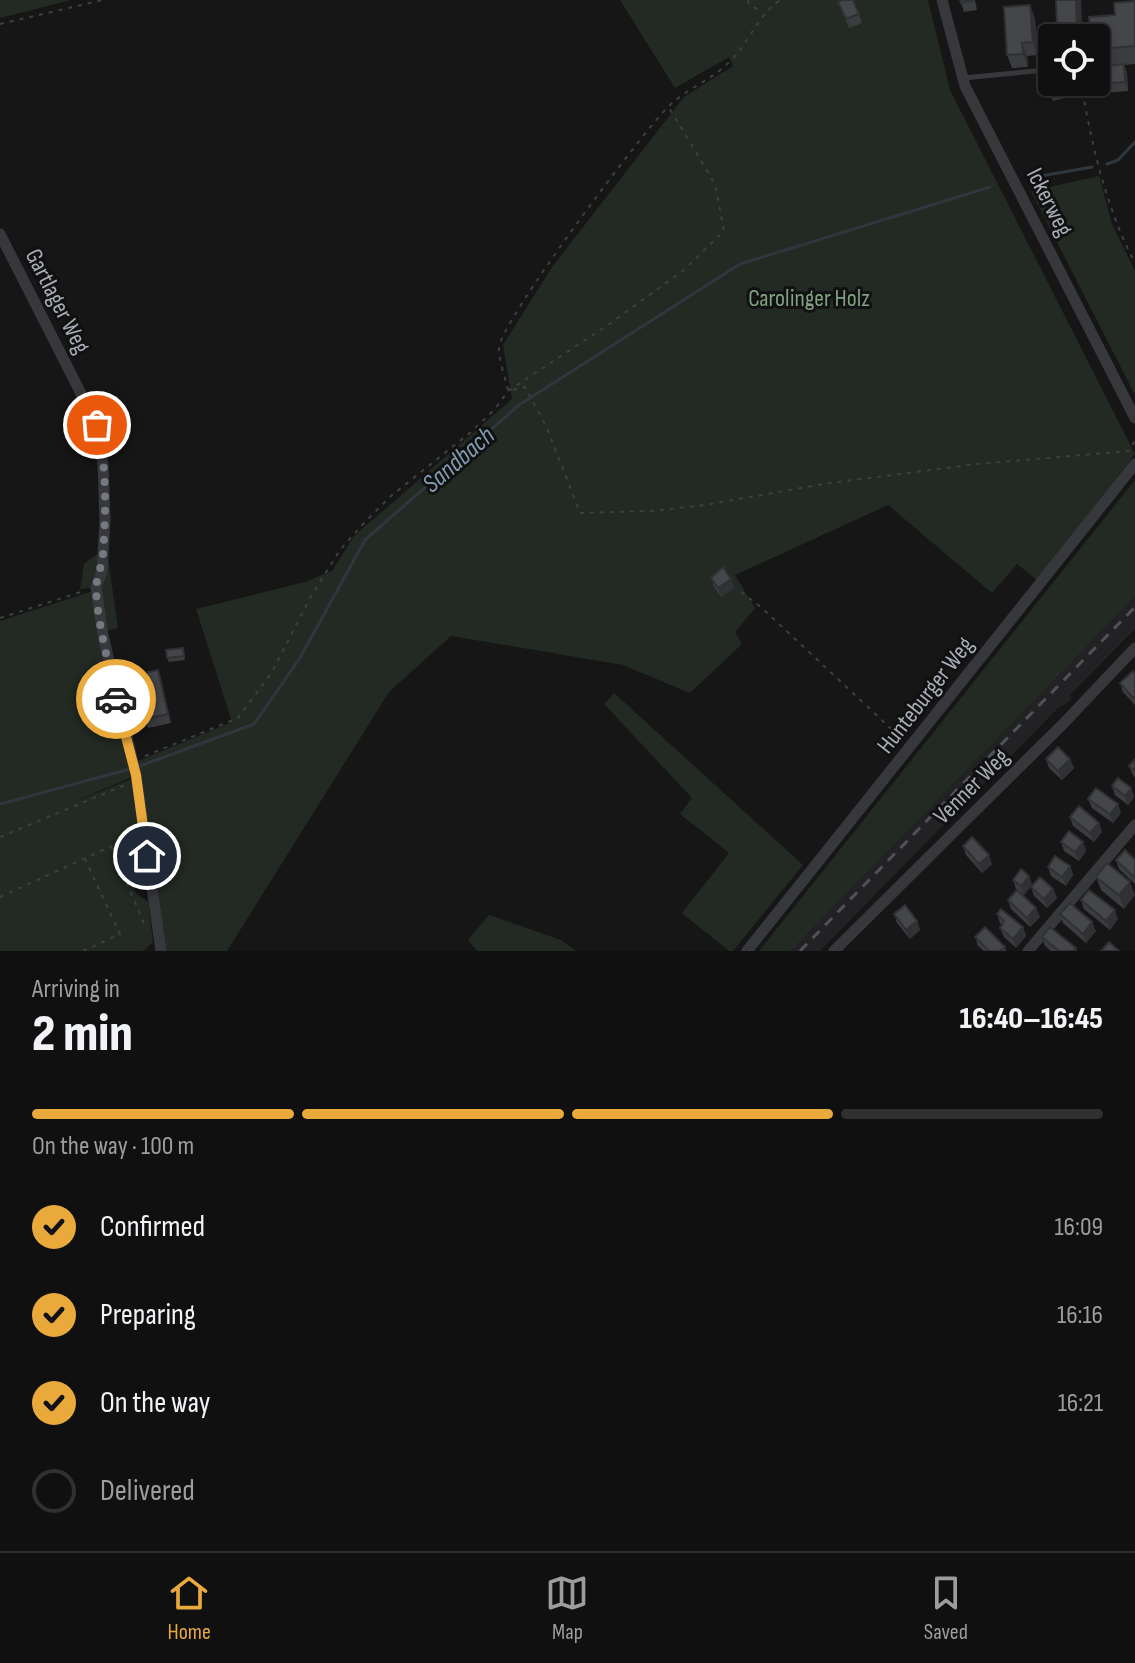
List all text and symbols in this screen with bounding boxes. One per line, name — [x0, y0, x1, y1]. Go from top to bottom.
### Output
map controls — [1038, 24, 1110, 96]
button: locate — [1038, 24, 1110, 96]
street label: Ickerweg — [1020, 163, 1079, 241]
street label: Gartlager Weg — [19, 244, 96, 358]
park label: Carolinger Holz — [748, 284, 870, 313]
pin — [63, 391, 131, 459]
icon: bag — [75, 403, 119, 447]
water label: Sandbach — [417, 420, 501, 500]
street label: Hunteburger Weg — [871, 631, 980, 759]
courier — [76, 659, 156, 739]
icon: car — [94, 677, 138, 721]
street label: Venner Weg — [927, 742, 1015, 830]
pin — [113, 822, 181, 890]
icon: home — [125, 834, 169, 878]
text: Arriving in — [32, 974, 120, 1005]
text: 16:40–16:45 — [960, 1001, 1103, 1037]
text: 2 min — [32, 1003, 133, 1066]
text: On the way · 100 m — [32, 1131, 194, 1162]
icon: check — [32, 1205, 76, 1249]
text: Confirmed — [100, 1209, 205, 1245]
text: 16:09 — [1055, 1212, 1103, 1243]
icon: check — [32, 1293, 76, 1337]
text: Preparing — [100, 1297, 196, 1333]
text: 16:16 — [1057, 1300, 1103, 1331]
icon: check — [32, 1381, 76, 1425]
text: On the way — [100, 1385, 210, 1421]
text: 16:21 — [1058, 1388, 1103, 1419]
text: Delivered — [100, 1473, 195, 1509]
tab: Home — [167, 1571, 211, 1646]
tab: Map — [545, 1571, 589, 1646]
tab: Saved — [924, 1571, 968, 1646]

